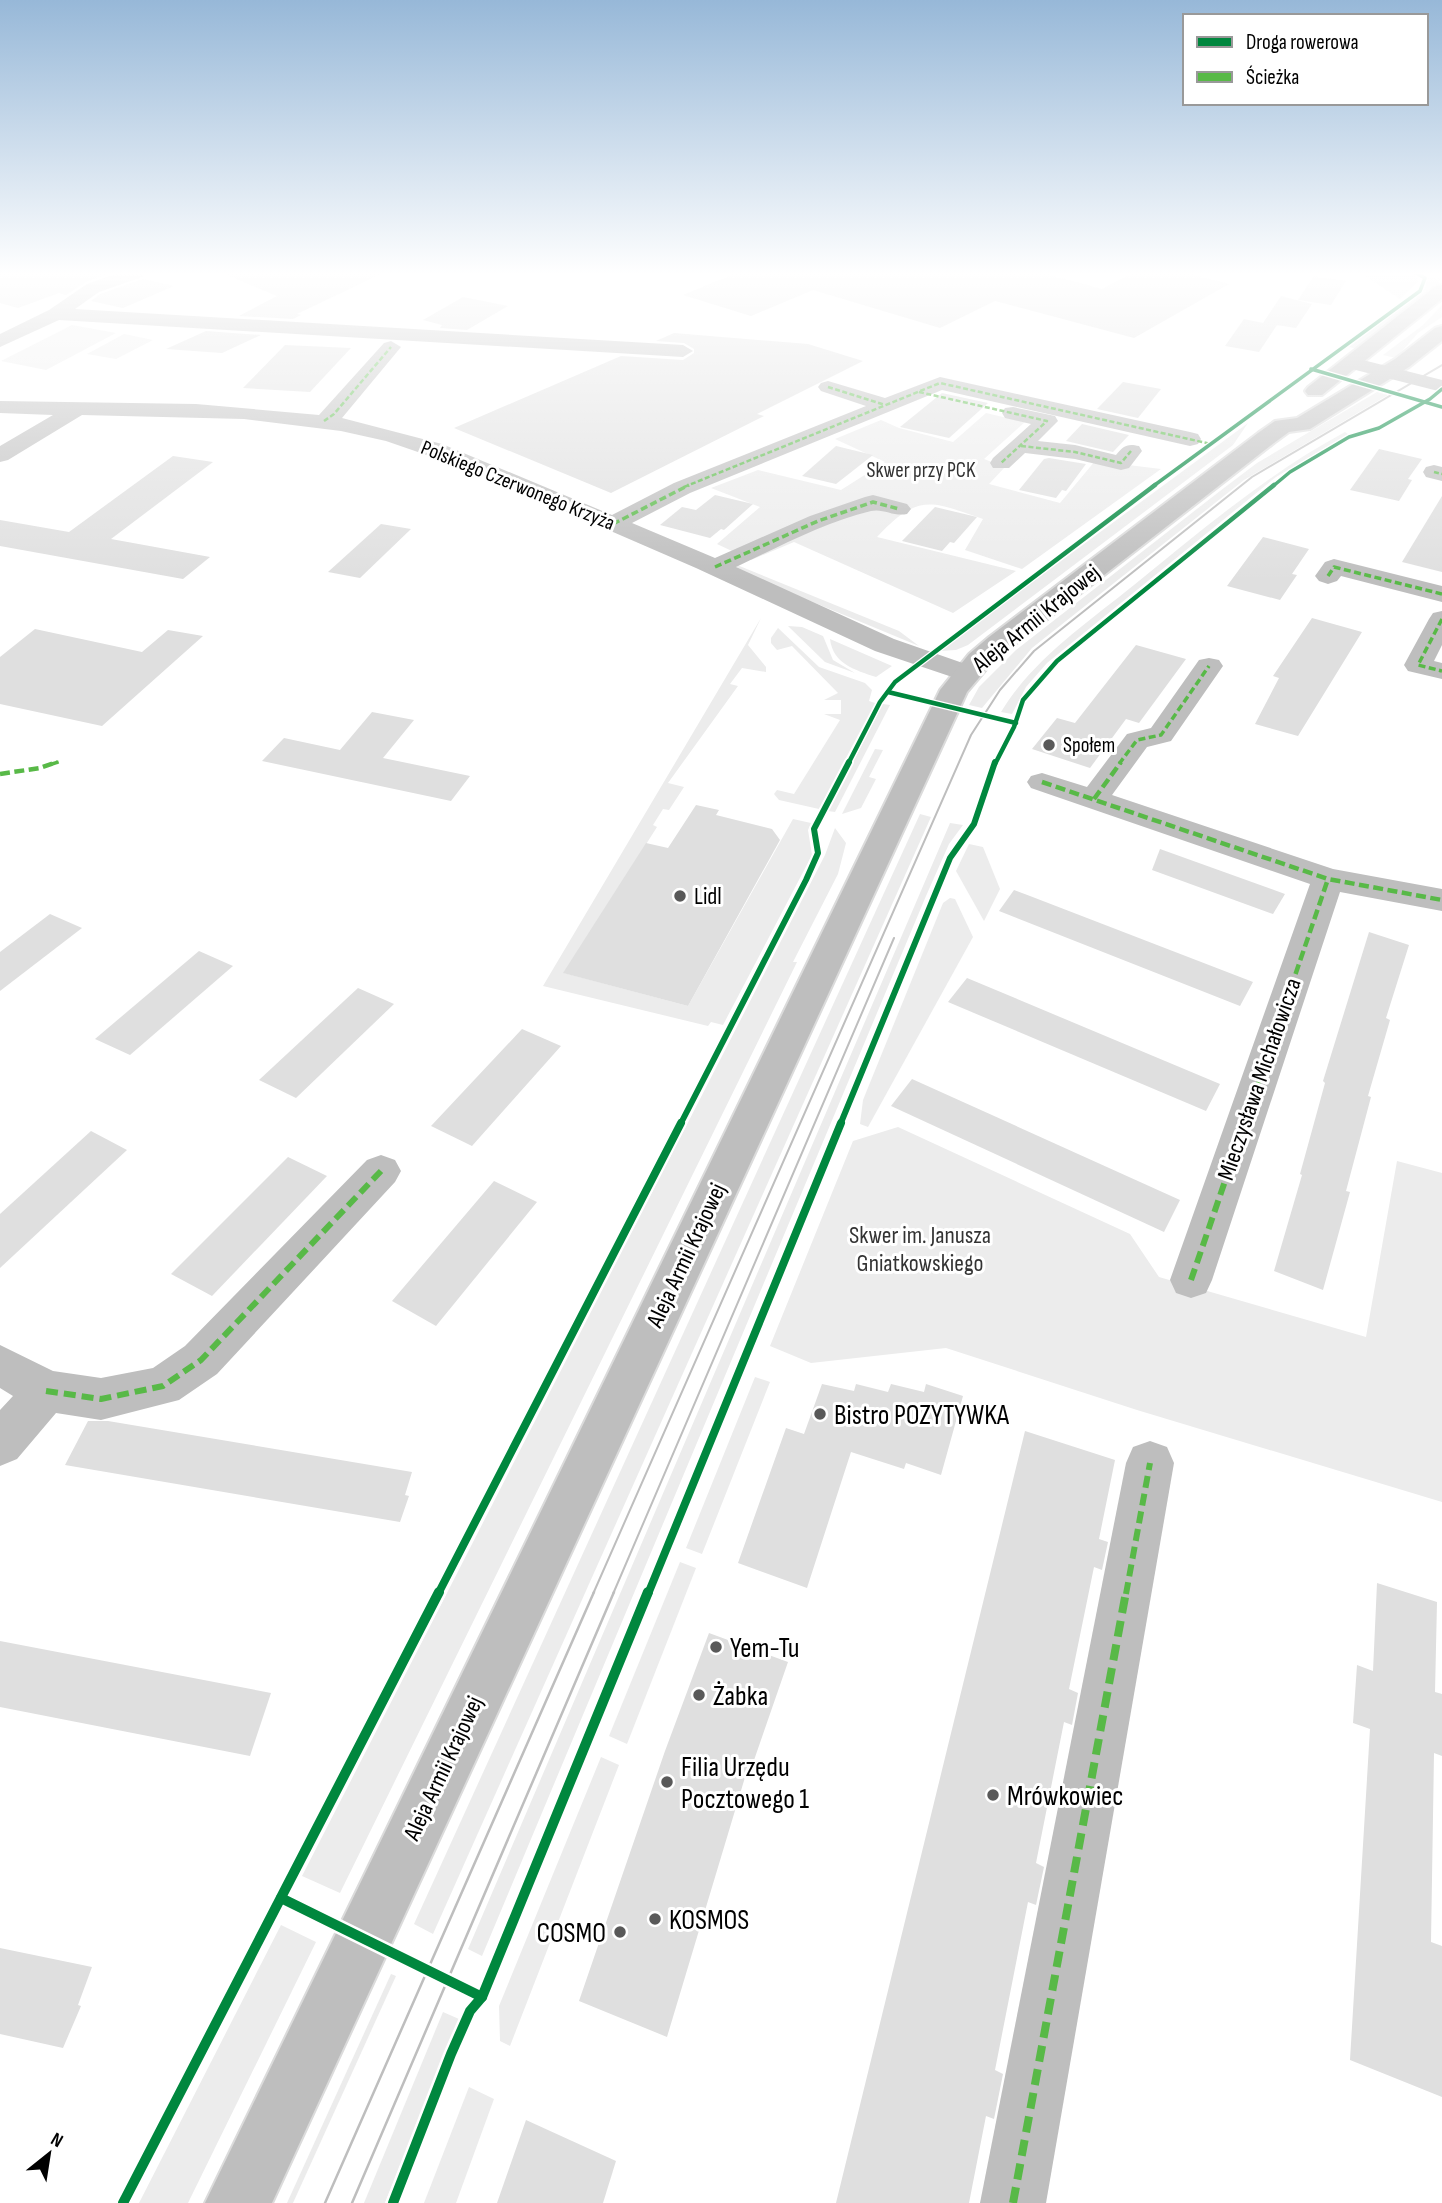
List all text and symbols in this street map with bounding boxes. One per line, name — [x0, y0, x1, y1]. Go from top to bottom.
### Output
legend — [1183, 14, 1428, 105]
text: Droga rowerowa — [1246, 30, 1359, 55]
text: Ścieżka — [1246, 65, 1299, 90]
street label: Polskiego Czerwonego Krzyża — [417, 435, 618, 536]
park label: Skwer przy PCK — [867, 458, 976, 483]
street label: Aleja Armii Krajowej — [966, 558, 1106, 679]
place label: Społem — [1063, 733, 1115, 758]
marker: Społem — [1041, 737, 1057, 753]
place label: Lidl — [694, 882, 722, 911]
marker: Lidl — [672, 888, 688, 904]
street label: Mieczysława Michałowicza — [1211, 974, 1308, 1184]
street label: Aleja Armii Krajowej — [640, 1178, 733, 1333]
park label: Skwer im. Janusza Gniatkowskiego — [849, 1221, 991, 1278]
place label: Bistro POZYTYWKA — [834, 1399, 1010, 1432]
marker: Bistro POZYTYWKA — [812, 1406, 828, 1422]
place label: Yem-Tu — [730, 1632, 800, 1665]
marker: Yem-Tu — [708, 1639, 724, 1655]
place label: Żabka — [713, 1680, 768, 1713]
marker: Żabka — [691, 1687, 707, 1703]
street label: Aleja Armii Krajowej — [397, 1691, 490, 1846]
place label: Filia Urzędu Pocztowego 1 — [681, 1751, 809, 1816]
marker: Filia Urzędu Pocztowego 1 — [659, 1774, 675, 1790]
place label: Mrówkowiec — [1007, 1780, 1124, 1813]
marker: Mrówkowiec — [985, 1787, 1001, 1803]
place label: KOSMOS — [669, 1904, 749, 1937]
marker: KOSMOS — [647, 1911, 663, 1927]
place label: COSMO — [537, 1917, 606, 1950]
marker: COSMO — [612, 1924, 628, 1940]
north arrow — [14, 2119, 84, 2189]
text: N — [47, 2128, 67, 2153]

